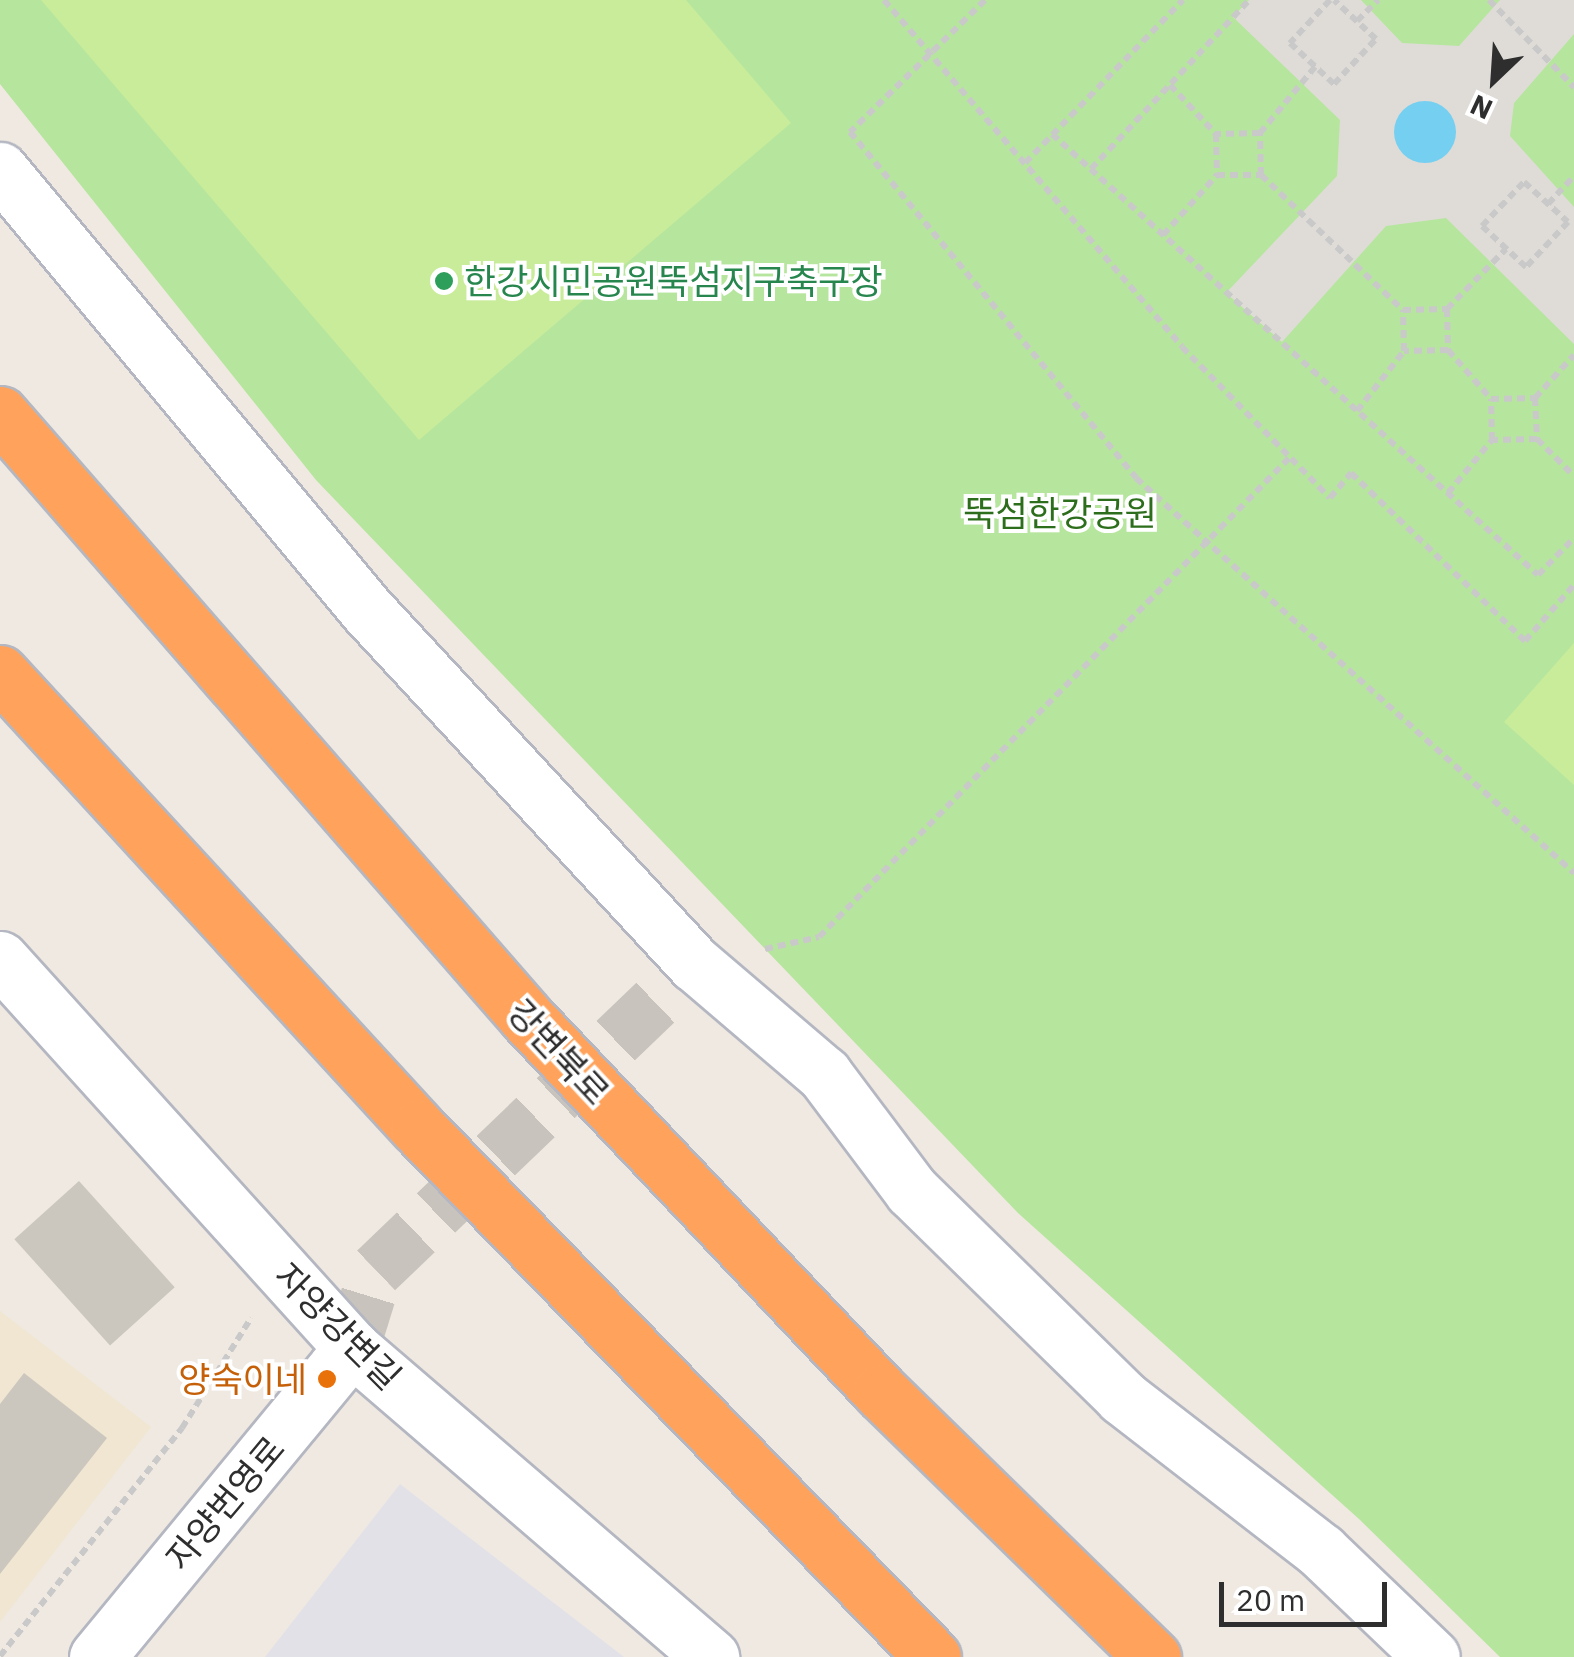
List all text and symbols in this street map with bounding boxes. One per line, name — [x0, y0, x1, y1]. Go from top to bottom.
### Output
north arrow — [1444, 30, 1544, 130]
text: N — [1464, 87, 1498, 129]
place label: 한강시민공원뚝섬지구축구장 — [464, 260, 883, 302]
marker: 한강시민공원뚝섬지구축구장 — [433, 270, 455, 292]
park label: 뚝섬한강공원 — [963, 492, 1157, 534]
street label: 강변북로 — [500, 991, 618, 1113]
street label: 자양강변길 — [266, 1254, 410, 1398]
place label: 양숙이네 — [178, 1358, 307, 1400]
marker: 양숙이네 — [316, 1368, 338, 1390]
street label: 자양번영로 — [157, 1428, 293, 1578]
scale bar — [1224, 1562, 1392, 1624]
text: 20 m — [1236, 1580, 1305, 1619]

